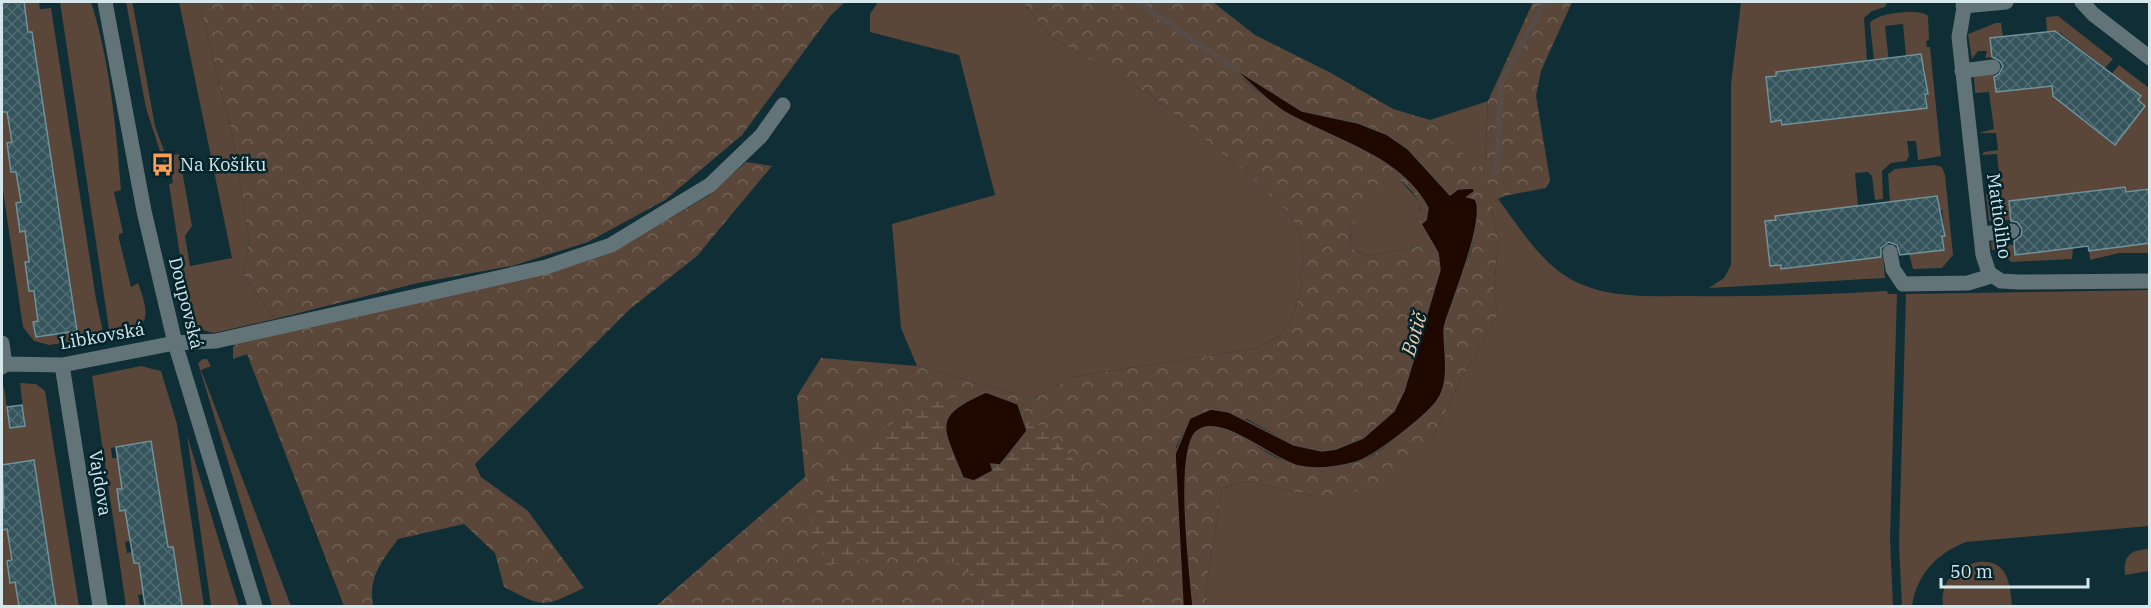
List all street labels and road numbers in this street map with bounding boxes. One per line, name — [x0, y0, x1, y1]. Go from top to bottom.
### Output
street label: Mattioliho — [1982, 172, 2017, 260]
street label: Doupovská — [164, 255, 209, 351]
street label: Libkovská — [58, 317, 146, 354]
street label: Vajdova — [84, 448, 117, 518]

